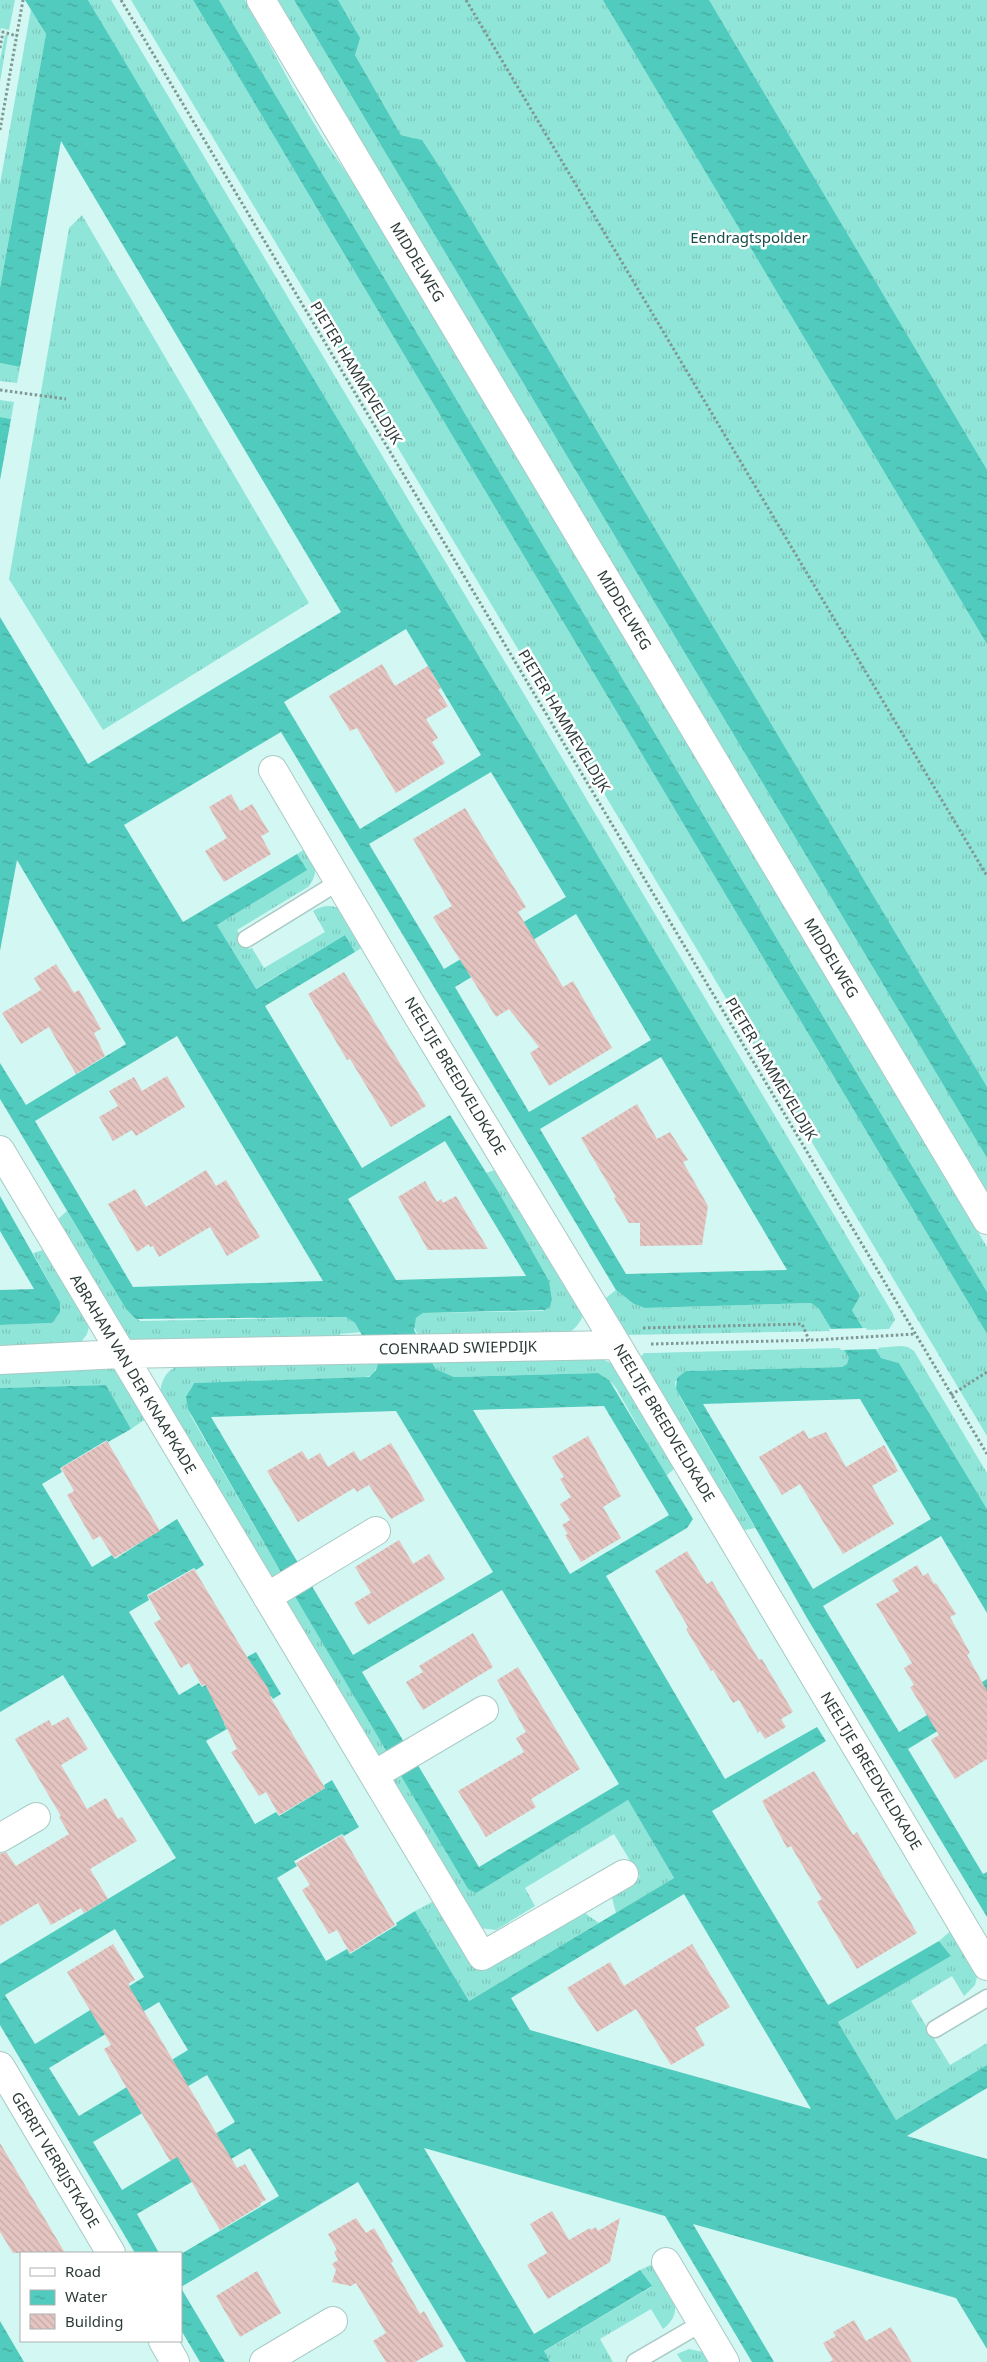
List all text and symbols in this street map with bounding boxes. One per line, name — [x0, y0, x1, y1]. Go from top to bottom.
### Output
street label: MIDDELWEG — [386, 218, 450, 305]
park label: Eendragtspolder — [690, 227, 808, 247]
street label: PIETER HAMMEVELDIJK — [306, 297, 408, 448]
street label: MIDDELWEG — [593, 566, 657, 653]
street label: PIETER HAMMEVELDIJK — [514, 645, 616, 796]
street label: MIDDELWEG — [800, 914, 864, 1001]
street label: NEELTJE BREEDVELDKADE — [401, 993, 511, 1158]
street label: PIETER HAMMEVELDIJK — [721, 993, 823, 1144]
street label: ABRAHAM VAN DER KNAAPKADE — [66, 1270, 201, 1477]
street label: COENRAAD SWIEPDIJK — [379, 1336, 538, 1358]
street label: NEELTJE BREEDVELDKADE — [610, 1340, 720, 1505]
street label: NEELTJE BREEDVELDKADE — [817, 1688, 927, 1853]
street label: GERRIT VERRIJSTKADE — [7, 2088, 104, 2231]
legend — [20, 2252, 182, 2342]
text: Road — [65, 2261, 101, 2281]
text: Water — [65, 2286, 107, 2306]
text: Building — [65, 2311, 123, 2331]

